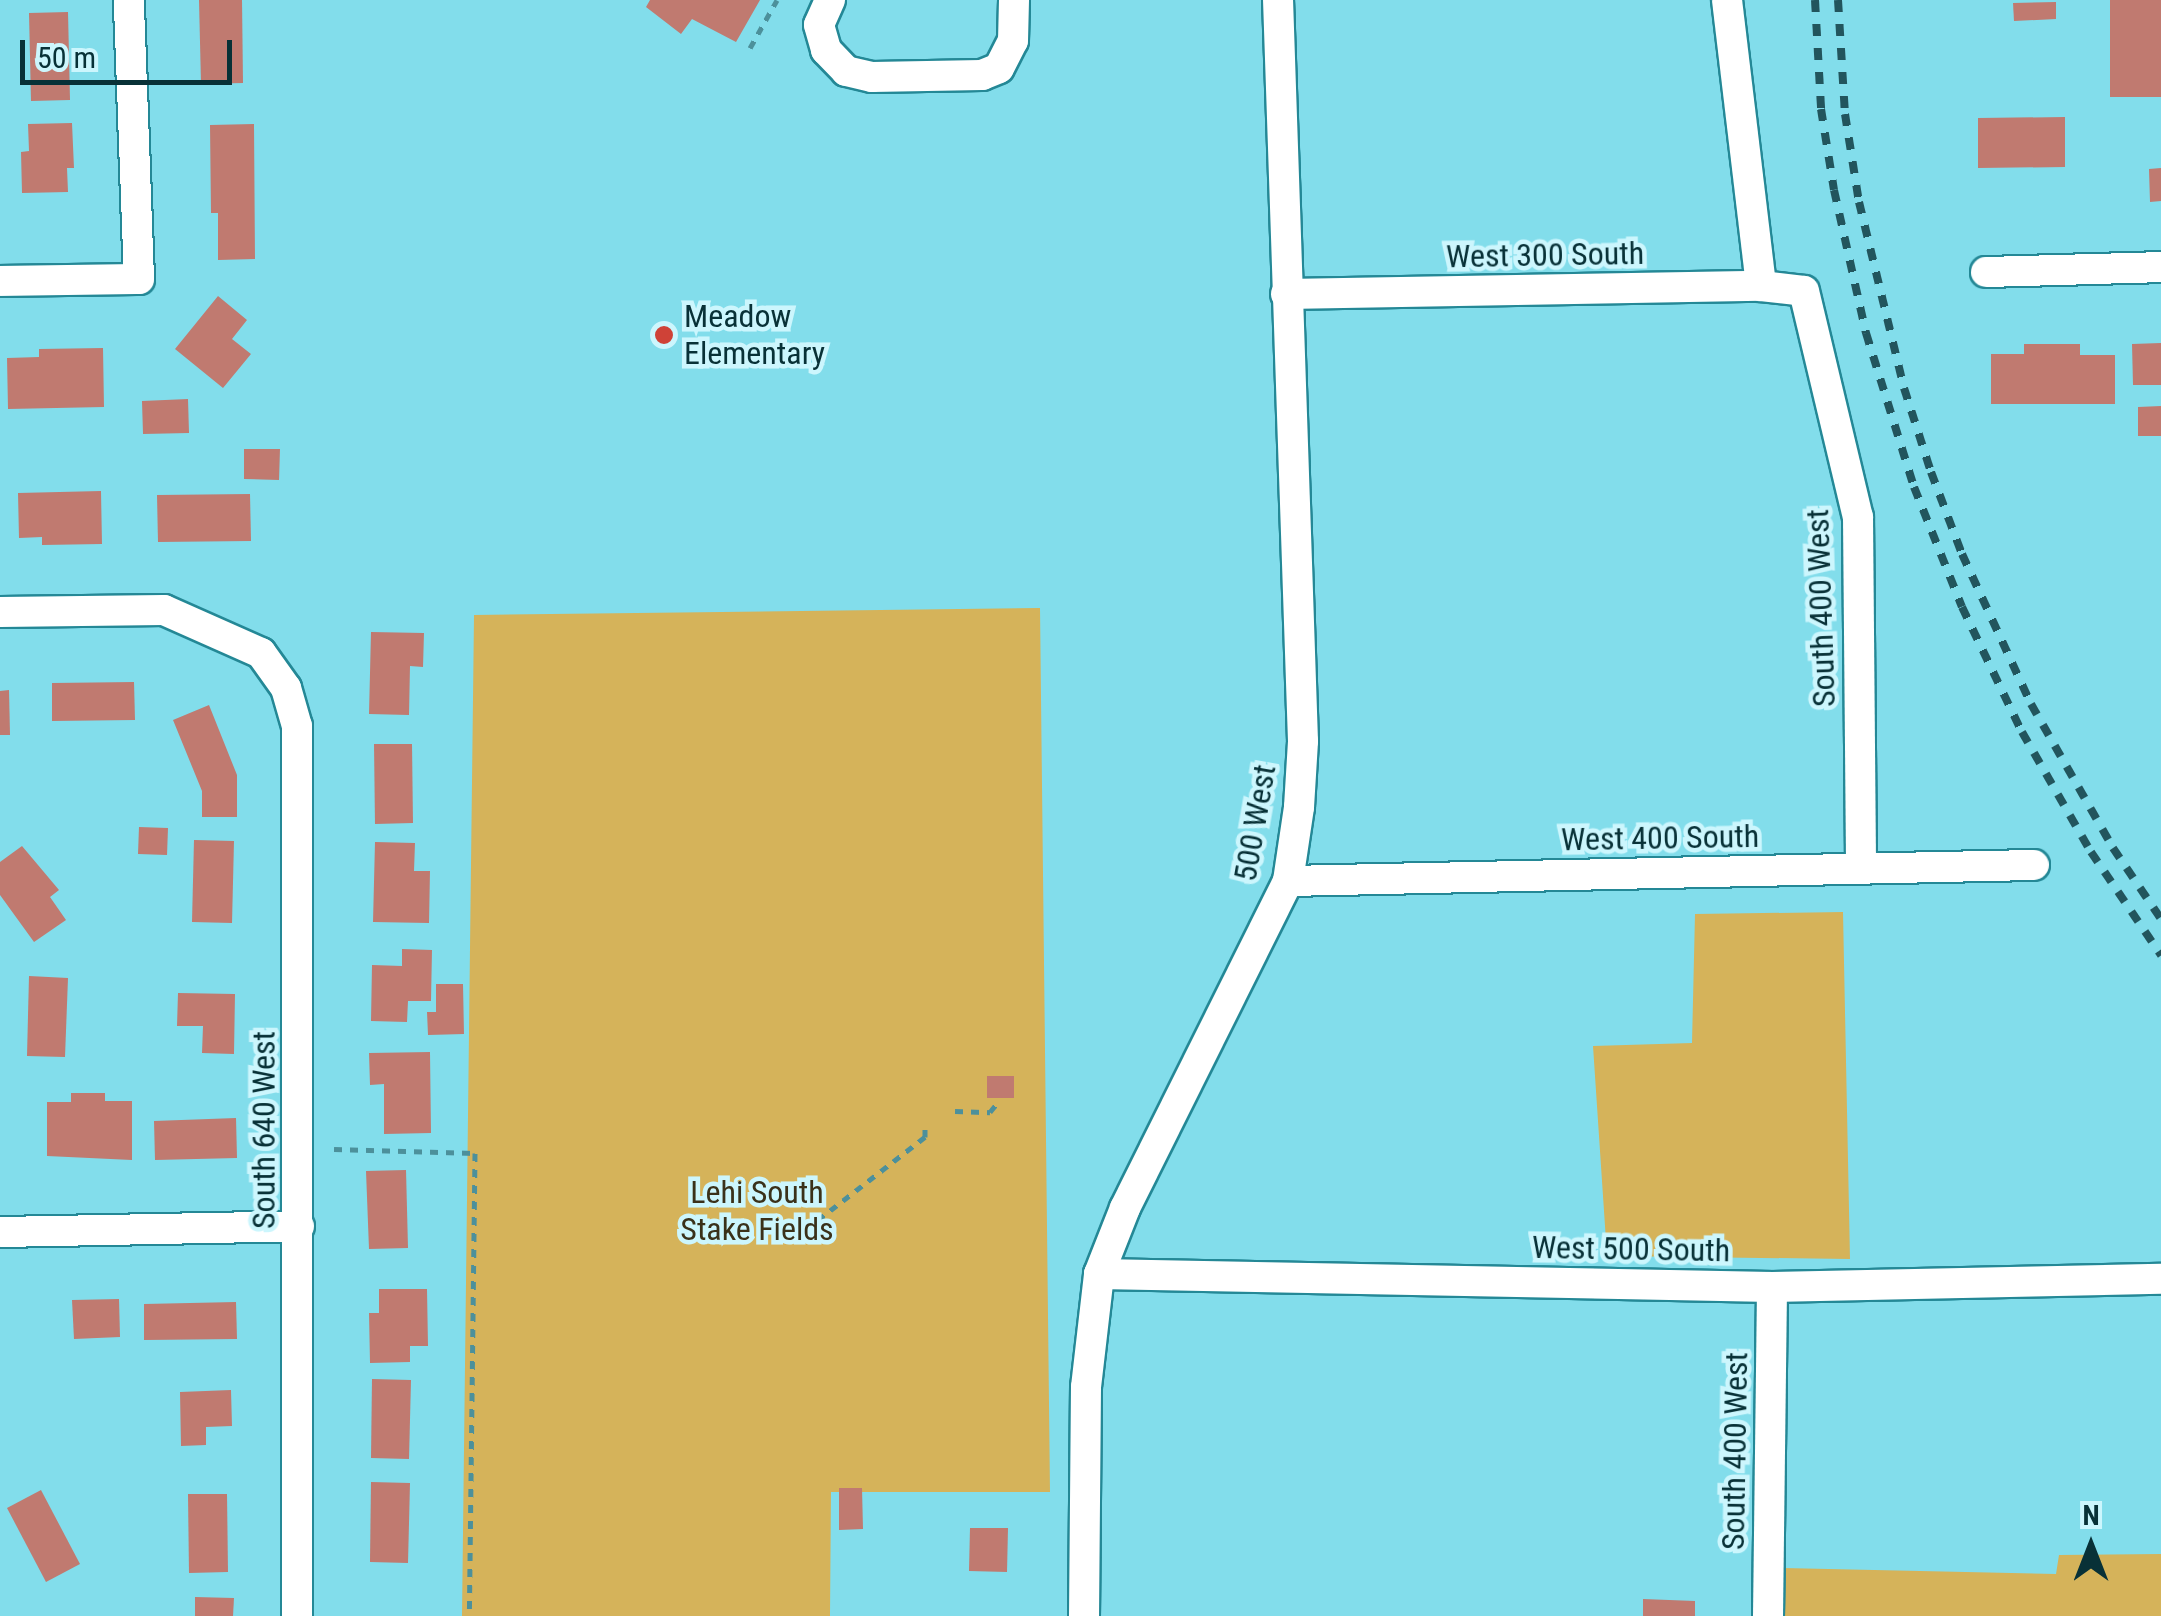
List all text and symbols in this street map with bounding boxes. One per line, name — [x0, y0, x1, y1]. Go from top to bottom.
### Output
scale bar — [25, 20, 238, 82]
text: 50 m — [37, 40, 96, 75]
street label: West 300 South — [1446, 234, 1644, 276]
place label: Meadow Elementary — [684, 298, 825, 373]
marker: Meadow Elementary — [653, 324, 675, 346]
street label: South 400 West — [1798, 508, 1844, 708]
street label: 500 West — [1226, 762, 1284, 884]
street label: West 400 South — [1561, 817, 1759, 859]
street label: South 640 West — [245, 1031, 283, 1229]
park label: Lehi South Stake Fields — [680, 1174, 834, 1249]
street label: West 500 South — [1532, 1228, 1730, 1270]
street label: South 400 West — [1714, 1352, 1756, 1550]
north arrow — [2041, 1496, 2141, 1596]
text: N — [2082, 1499, 2100, 1532]

